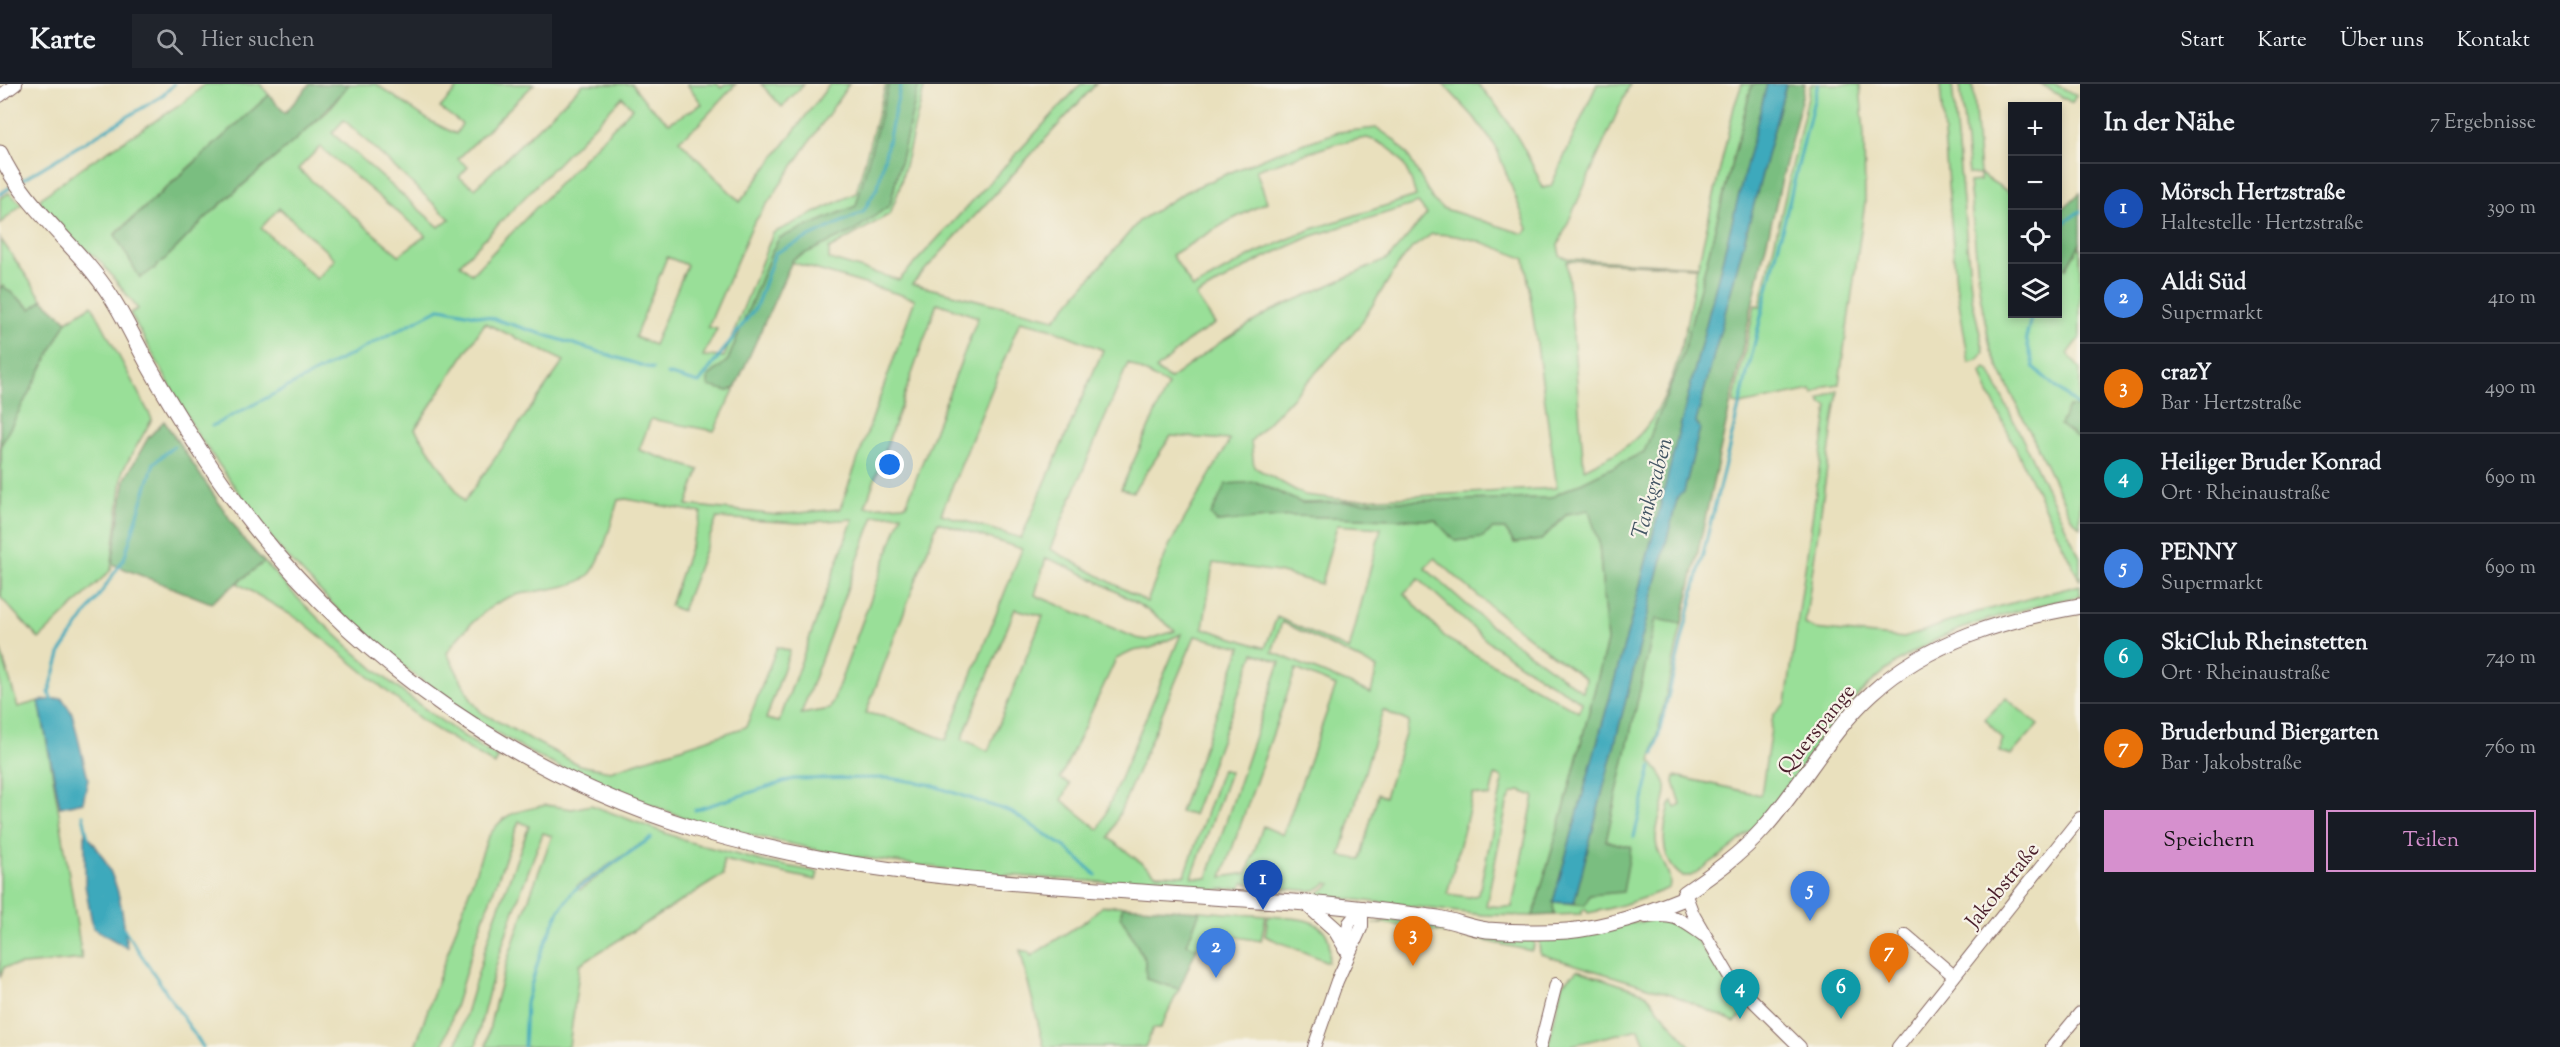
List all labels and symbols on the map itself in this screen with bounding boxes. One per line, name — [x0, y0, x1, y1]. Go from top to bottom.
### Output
water label: Tankgraben — [1625, 434, 1683, 543]
your location — [875, 450, 904, 479]
street label: Querspange — [1772, 678, 1864, 782]
street label: Jakobstraße — [1959, 837, 2048, 937]
pin: 1 — [1244, 860, 1282, 910]
pin: 5 — [1790, 872, 1830, 921]
pin: 3 — [1394, 916, 1432, 966]
pin: 2 — [1196, 928, 1236, 978]
pin: 7 — [1870, 934, 1908, 983]
pin: 4 — [1720, 970, 1760, 1019]
pin: 6 — [1822, 970, 1860, 1019]

